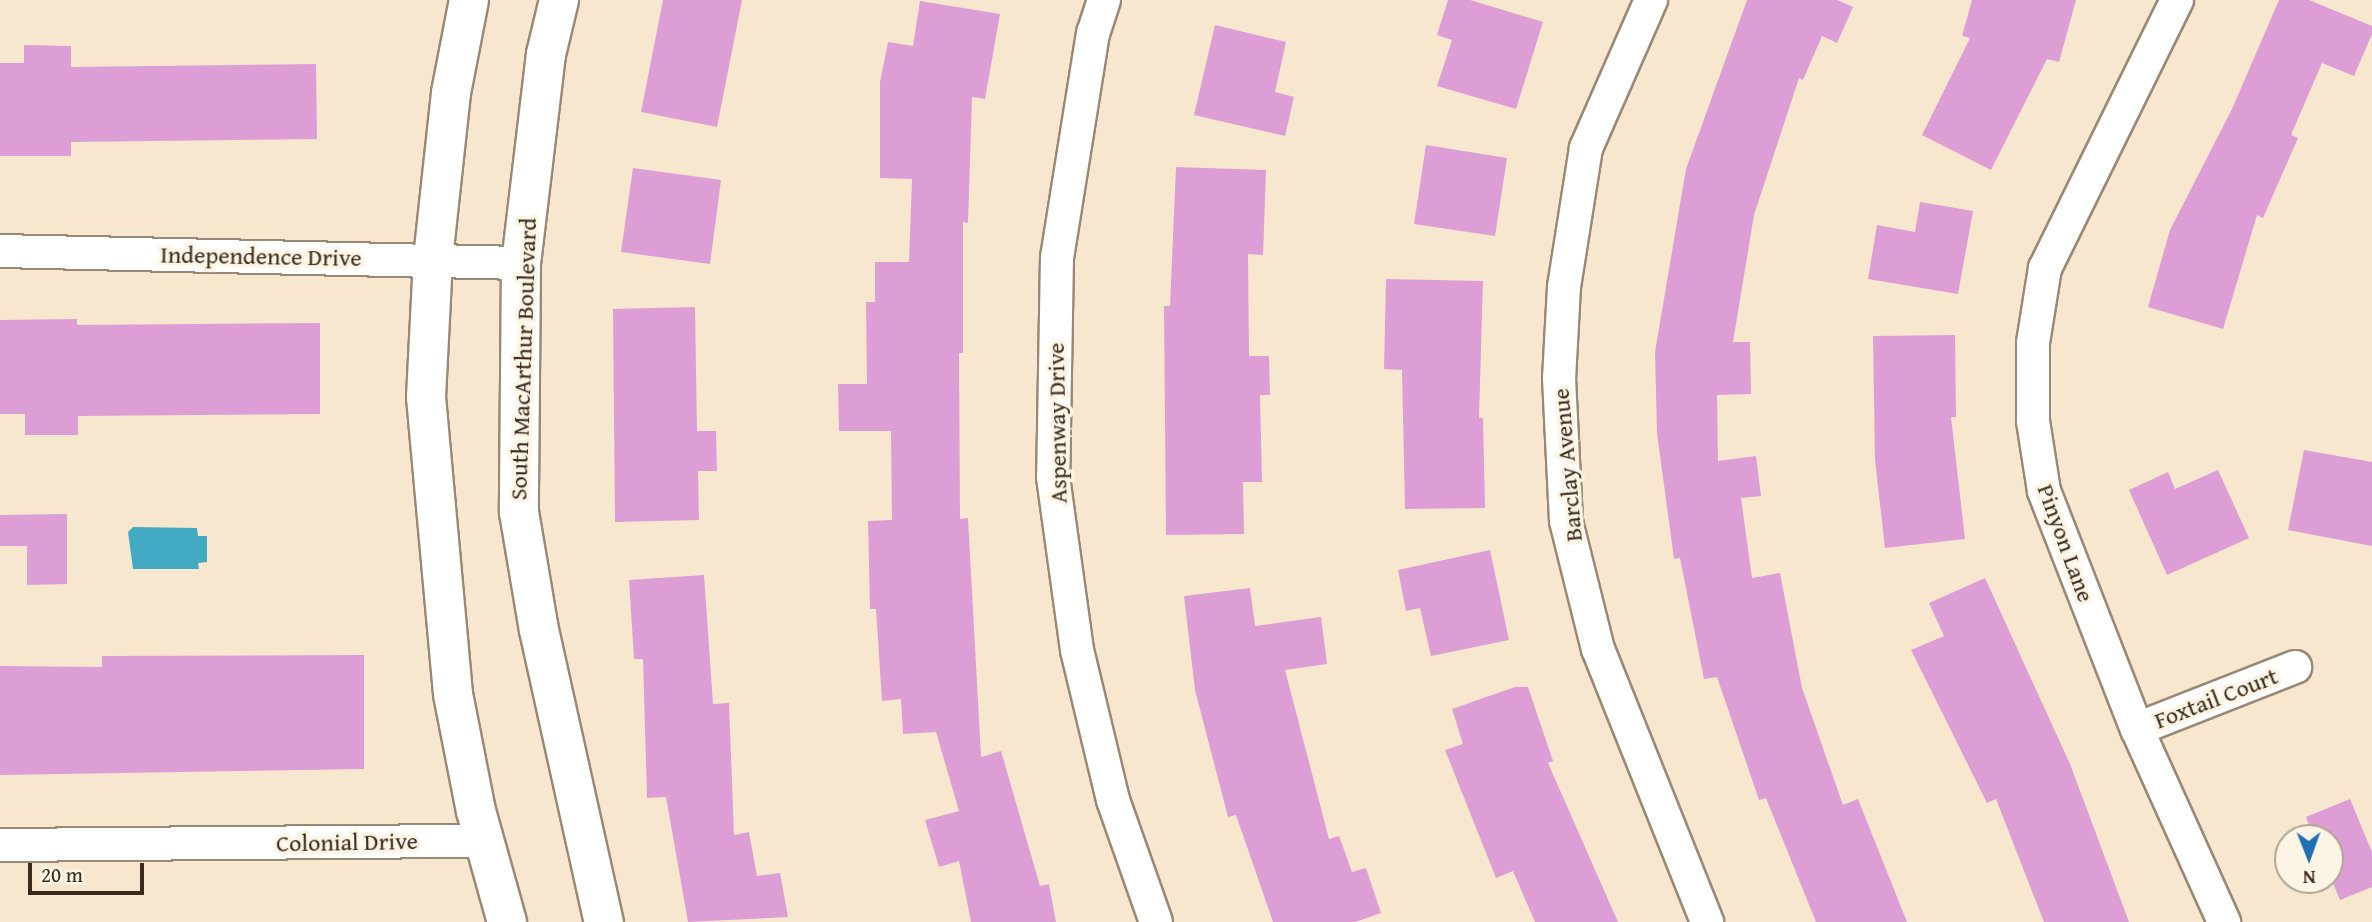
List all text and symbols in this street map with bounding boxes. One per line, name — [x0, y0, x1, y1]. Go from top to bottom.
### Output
street label: South MacArthur Boulevard — [504, 217, 542, 501]
street label: Independence Drive — [160, 240, 362, 272]
street label: Aspenway Drive — [1041, 342, 1073, 504]
street label: Barclay Avenue — [1546, 387, 1588, 543]
street label: Pinyon Lane — [2031, 480, 2101, 606]
street label: Foxtail Court — [2150, 661, 2282, 735]
north arrow — [2274, 824, 2344, 894]
street label: Colonial Drive — [276, 826, 418, 858]
scale bar — [32, 848, 147, 892]
text: 20 m — [41, 859, 83, 890]
text: N — [2303, 864, 2316, 892]

